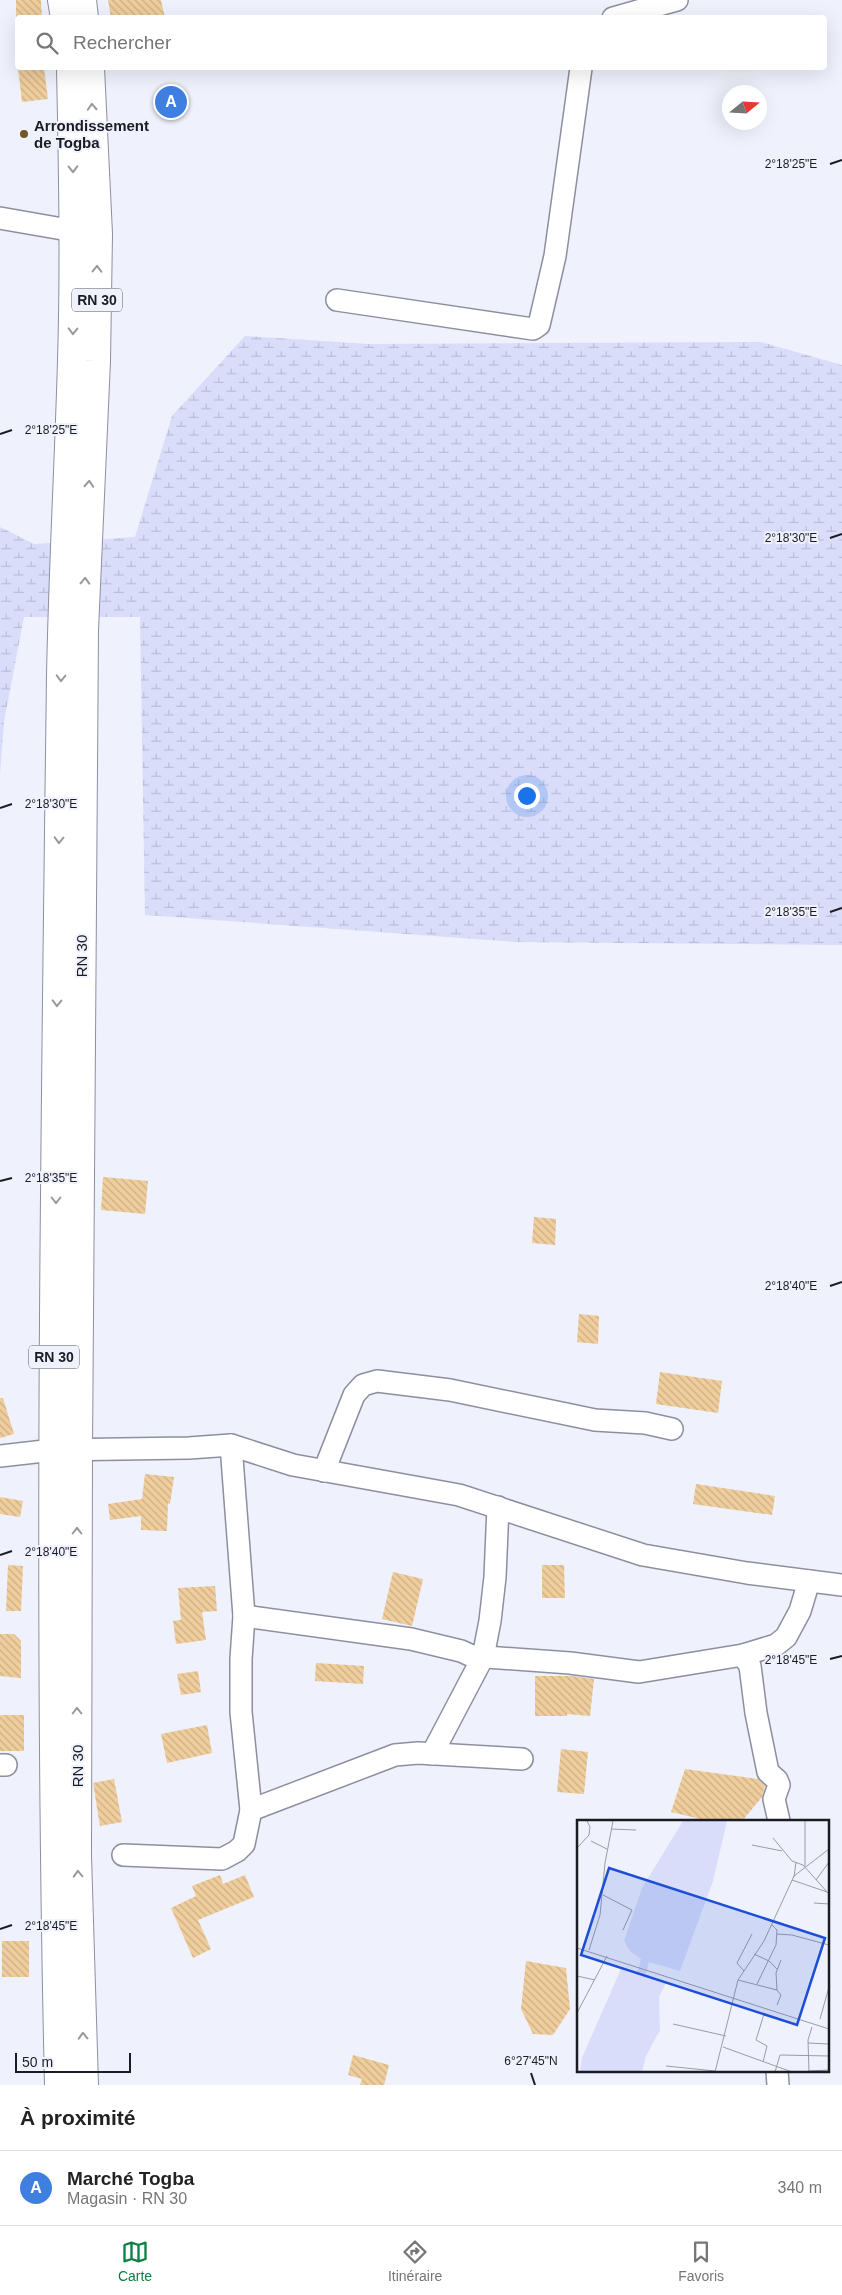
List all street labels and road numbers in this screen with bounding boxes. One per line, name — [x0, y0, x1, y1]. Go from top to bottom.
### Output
road number: RN 30 — [72, 288, 122, 312]
street label: RN 30 — [73, 935, 90, 977]
road number: RN 30 — [29, 1345, 79, 1368]
street label: RN 30 — [69, 1745, 86, 1787]

